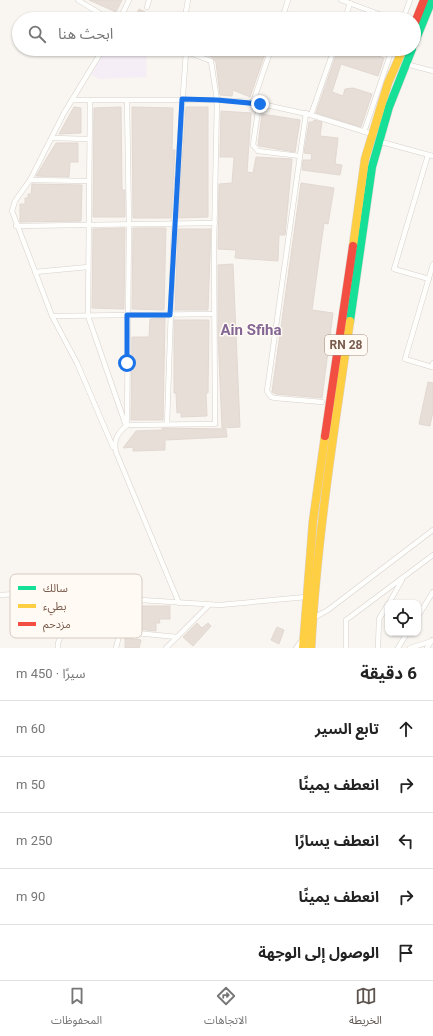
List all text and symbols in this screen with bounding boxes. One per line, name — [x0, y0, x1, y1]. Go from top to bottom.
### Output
search box — [12, 12, 421, 56]
icon: search — [26, 23, 48, 45]
text: ابحث هنا — [58, 25, 113, 43]
route end — [251, 95, 269, 113]
district label: Ain Sfiha — [221, 321, 282, 339]
road number: RN 28 — [325, 335, 367, 355]
route start — [118, 354, 136, 372]
legend — [10, 574, 142, 638]
text: سالك — [43, 582, 68, 595]
text: بطيء — [43, 600, 66, 616]
map controls — [385, 600, 421, 636]
button: locate — [385, 600, 421, 636]
text: مزدحم — [43, 618, 71, 633]
text: 6 دقيقة — [360, 663, 417, 683]
text: سيرًا · 450 m — [16, 666, 85, 681]
icon: ahead — [395, 718, 417, 740]
text: تابع السير — [315, 720, 379, 738]
text: 60 m — [16, 721, 45, 736]
icon: right — [395, 774, 417, 796]
text: انعطف يمينًا — [299, 776, 379, 794]
text: 50 m — [16, 777, 45, 792]
icon: left — [395, 830, 417, 852]
text: انعطف يسارًا — [295, 832, 379, 850]
text: 250 m — [16, 833, 53, 848]
icon: right — [395, 886, 417, 908]
text: انعطف يمينًا — [299, 888, 379, 906]
text: 90 m — [16, 889, 45, 904]
icon: arrive — [395, 942, 417, 964]
text: الوصول إلى الوجهة — [258, 944, 379, 962]
tab: المحفوظات — [51, 985, 102, 1032]
tab: الاتجاهات — [204, 985, 247, 1032]
tab: الخريطة — [349, 985, 382, 1032]

